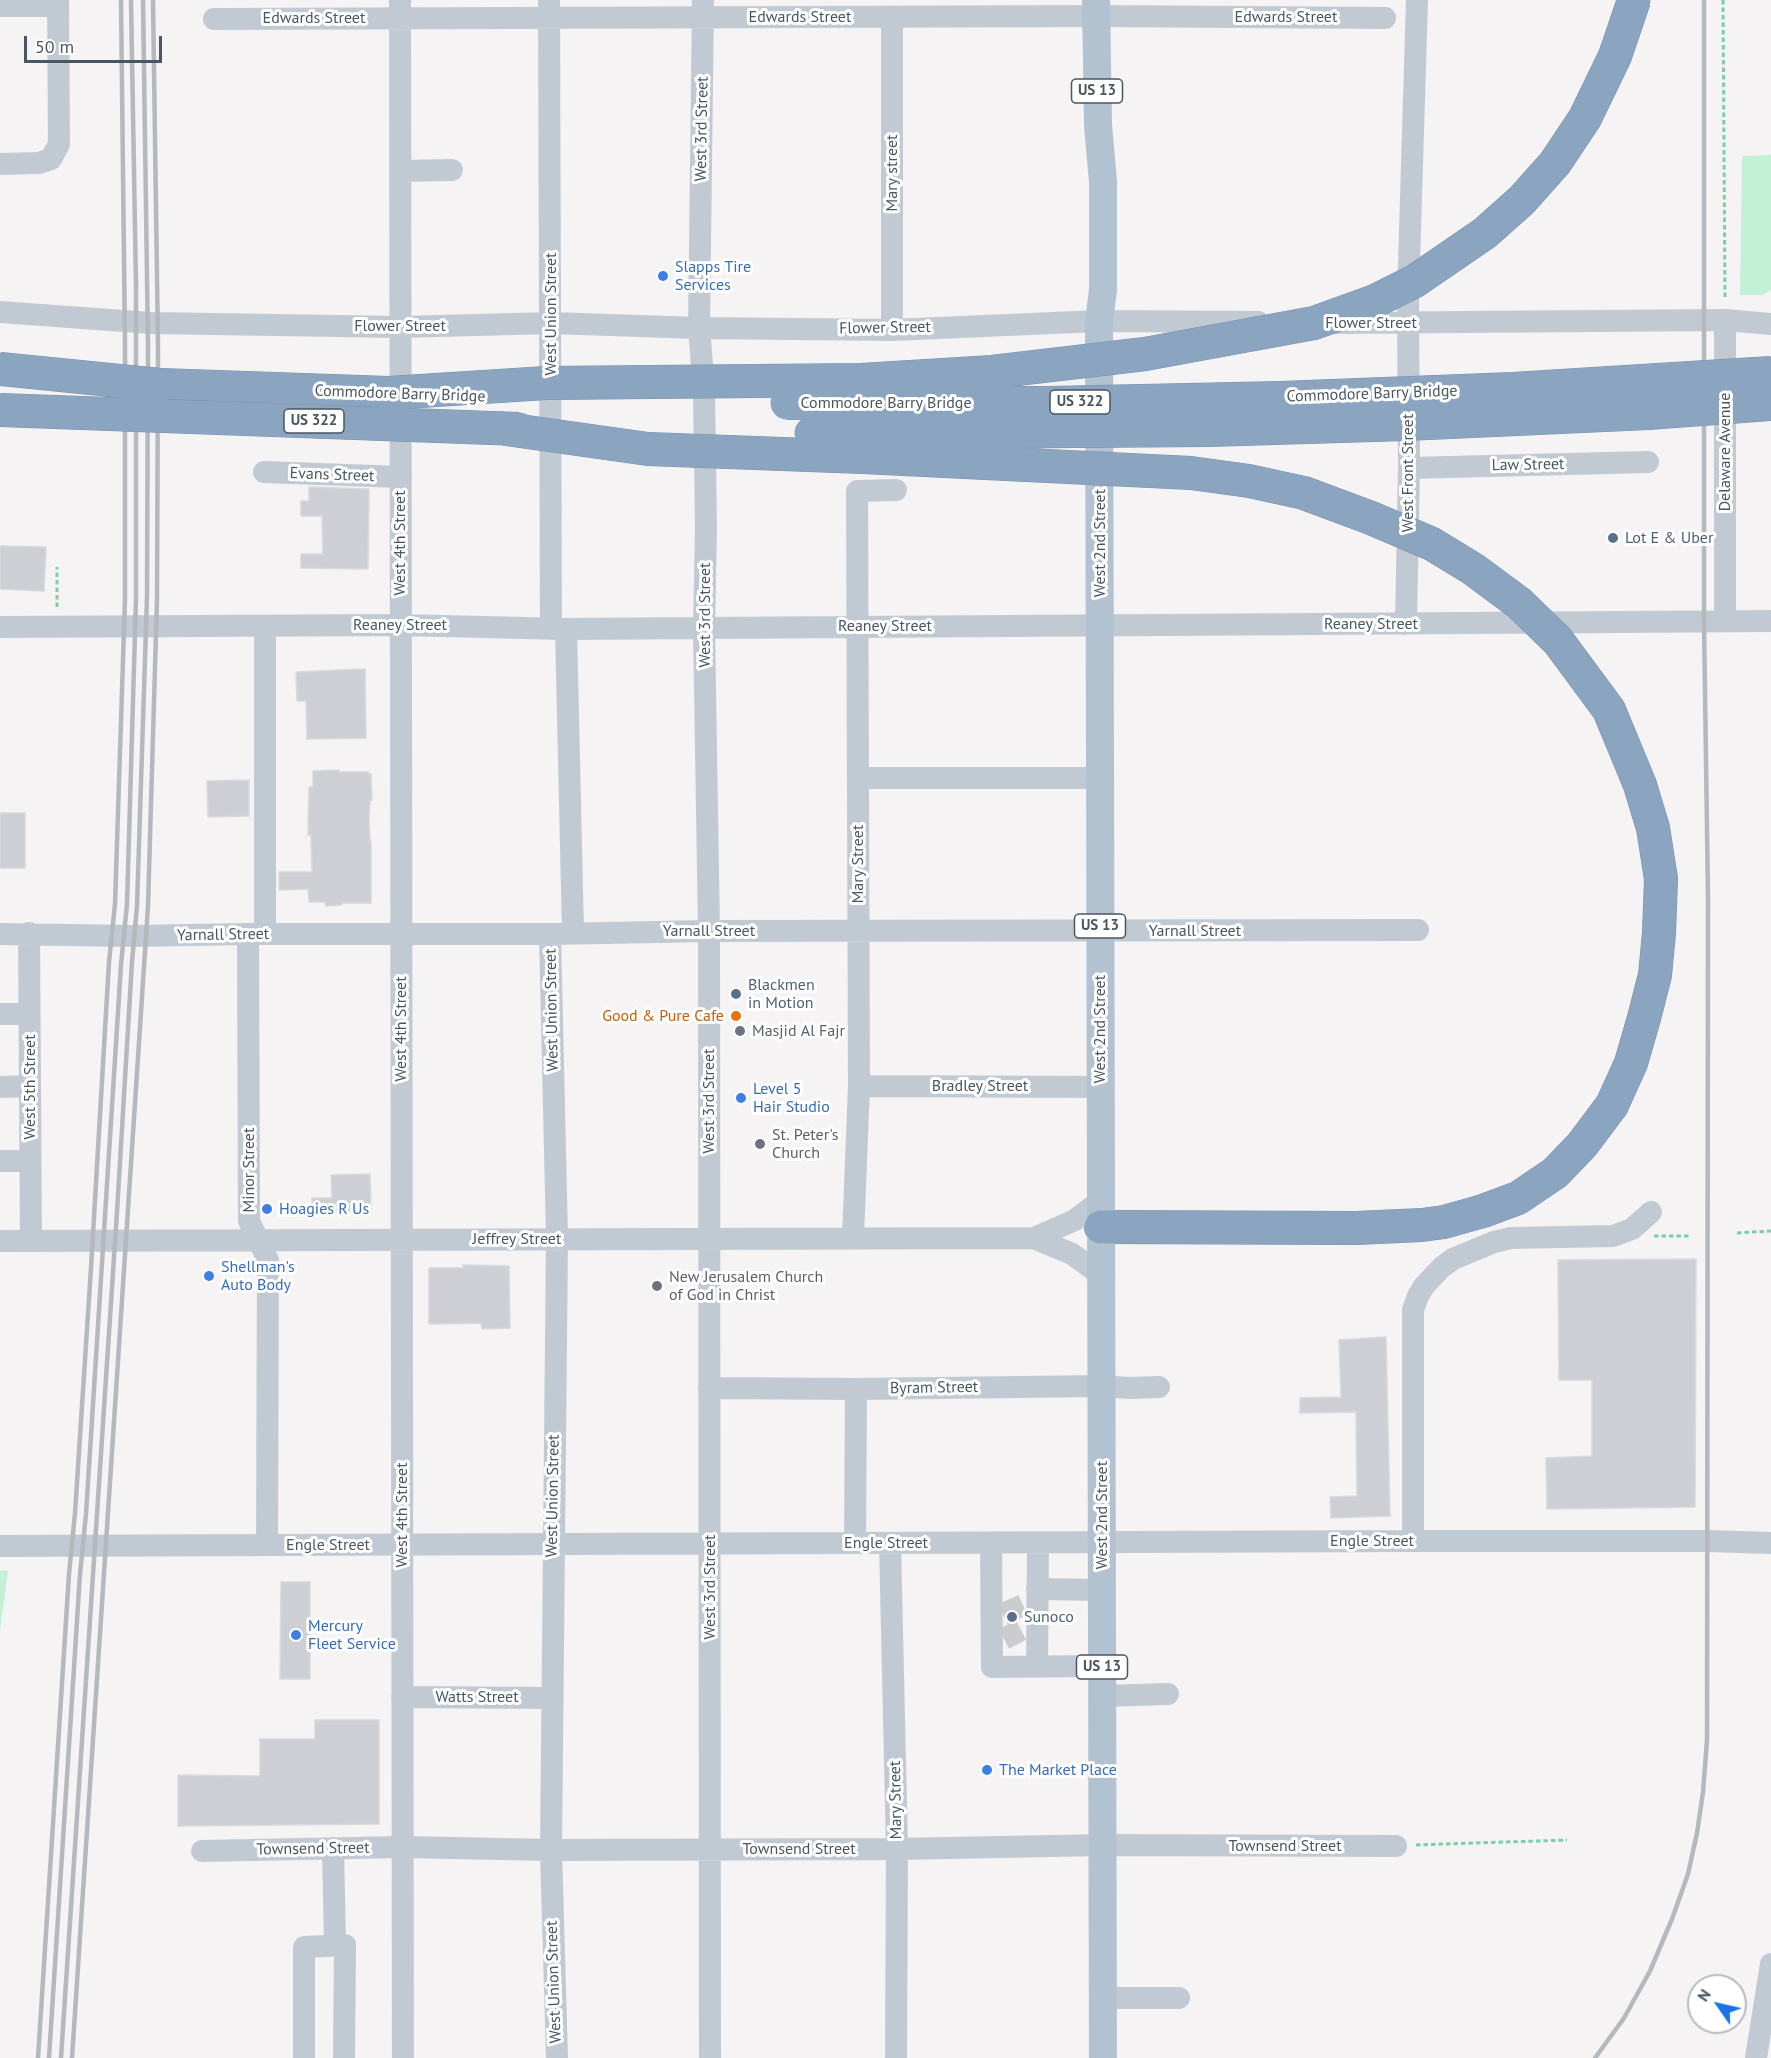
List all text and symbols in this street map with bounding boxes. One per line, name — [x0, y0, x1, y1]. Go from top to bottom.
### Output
street label: Edwards Street — [749, 7, 851, 27]
street label: Edwards Street — [1235, 7, 1337, 27]
street label: Edwards Street — [263, 8, 365, 28]
scale bar — [27, 24, 165, 62]
text: 50 m — [35, 35, 74, 58]
street label: West 3rd Street — [691, 76, 713, 182]
road number: US 13 — [1072, 79, 1122, 103]
street label: Mary street — [882, 135, 902, 211]
street label: West Union Street — [541, 252, 561, 376]
place label: Slapps Tire Services — [675, 257, 751, 295]
marker: Slapps Tire Services — [656, 269, 670, 283]
street label: Flower Street — [1325, 313, 1417, 333]
street label: Flower Street — [354, 316, 446, 336]
street label: Flower Street — [839, 318, 931, 338]
street label: Commodore Barry Bridge — [314, 381, 486, 407]
street label: Commodore Barry Bridge — [1286, 381, 1458, 407]
road number: US 322 — [1050, 390, 1110, 414]
street label: Commodore Barry Bridge — [800, 393, 972, 413]
street label: Delaware Avenue — [1715, 393, 1735, 511]
road number: US 322 — [284, 409, 344, 433]
street label: West Front Street — [1398, 414, 1418, 532]
street label: Law Street — [1491, 455, 1565, 475]
street label: Evans Street — [289, 464, 375, 486]
street label: West 2nd Street — [1090, 489, 1110, 597]
street label: West 4th Street — [390, 490, 410, 596]
place label: Lot E & Uber — [1625, 528, 1713, 548]
marker: Lot E & Uber — [1606, 531, 1620, 545]
street label: West 3rd Street — [695, 562, 715, 668]
street label: Reaney Street — [1324, 614, 1418, 634]
street label: Reaney Street — [353, 615, 447, 635]
street label: Reaney Street — [838, 616, 932, 636]
street label: Mary Street — [848, 825, 868, 903]
road number: US 13 — [1074, 914, 1126, 938]
street label: Yarnall Street — [663, 921, 755, 941]
street label: Yarnall Street — [1149, 921, 1241, 941]
street label: Yarnall Street — [177, 925, 269, 945]
street label: West Union Street — [541, 948, 563, 1072]
place label: Blackmen in Motion — [748, 975, 815, 1013]
street label: West 2nd Street — [1090, 975, 1110, 1083]
street label: West 4th Street — [391, 976, 411, 1082]
marker: Blackmen in Motion — [729, 987, 743, 1001]
place label: Good & Pure Cafe — [602, 1006, 724, 1026]
marker: Good & Pure Cafe — [729, 1009, 743, 1023]
place label: Masjid Al Fajr — [752, 1021, 845, 1041]
marker: Masjid Al Fajr — [733, 1024, 747, 1038]
street label: West 5th Street — [20, 1034, 40, 1140]
street label: West 3rd Street — [699, 1048, 719, 1154]
street label: Bradley Street — [932, 1076, 1028, 1096]
place label: Level 5 Hair Studio — [753, 1079, 830, 1117]
marker: Level 5 Hair Studio — [734, 1091, 748, 1105]
place label: St. Peter's Church — [772, 1125, 838, 1163]
street label: Minor Street — [239, 1128, 259, 1212]
marker: St. Peter's Church — [753, 1137, 767, 1151]
place label: Hoagies R Us — [279, 1199, 369, 1219]
marker: Hoagies R Us — [260, 1202, 274, 1216]
street label: Jeffrey Street — [473, 1229, 561, 1249]
place label: Shellman's Auto Body — [221, 1257, 295, 1295]
place label: New Jerusalem Church of God in Christ — [669, 1267, 823, 1305]
marker: Shellman's Auto Body — [202, 1269, 216, 1283]
marker: New Jerusalem Church of God in Christ — [650, 1279, 664, 1293]
street label: Byram Street — [890, 1378, 978, 1398]
street label: West Union Street — [542, 1434, 564, 1558]
street label: West 2nd Street — [1092, 1461, 1112, 1569]
street label: West 4th Street — [392, 1462, 412, 1568]
street label: Engle Street — [1330, 1531, 1414, 1551]
street label: Engle Street — [844, 1533, 928, 1553]
street label: West 3rd Street — [700, 1534, 720, 1640]
street label: Engle Street — [286, 1535, 370, 1555]
place label: Sunoco — [1024, 1607, 1074, 1627]
marker: Sunoco — [1005, 1610, 1019, 1624]
place label: Mercury Fleet Service — [308, 1616, 396, 1654]
marker: Mercury Fleet Service — [289, 1628, 303, 1642]
road number: US 13 — [1076, 1655, 1128, 1679]
street label: Watts Street — [435, 1687, 519, 1707]
place label: The Market Place — [999, 1760, 1117, 1780]
street label: Mary Street — [886, 1761, 906, 1839]
marker: The Market Place — [980, 1763, 994, 1777]
street label: Townsend Street — [1228, 1836, 1342, 1856]
street label: Townsend Street — [256, 1838, 370, 1860]
street label: Townsend Street — [742, 1839, 856, 1859]
street label: West Union Street — [542, 1920, 566, 2044]
north arrow — [1687, 1974, 1747, 2034]
text: N — [1693, 1985, 1715, 2005]

